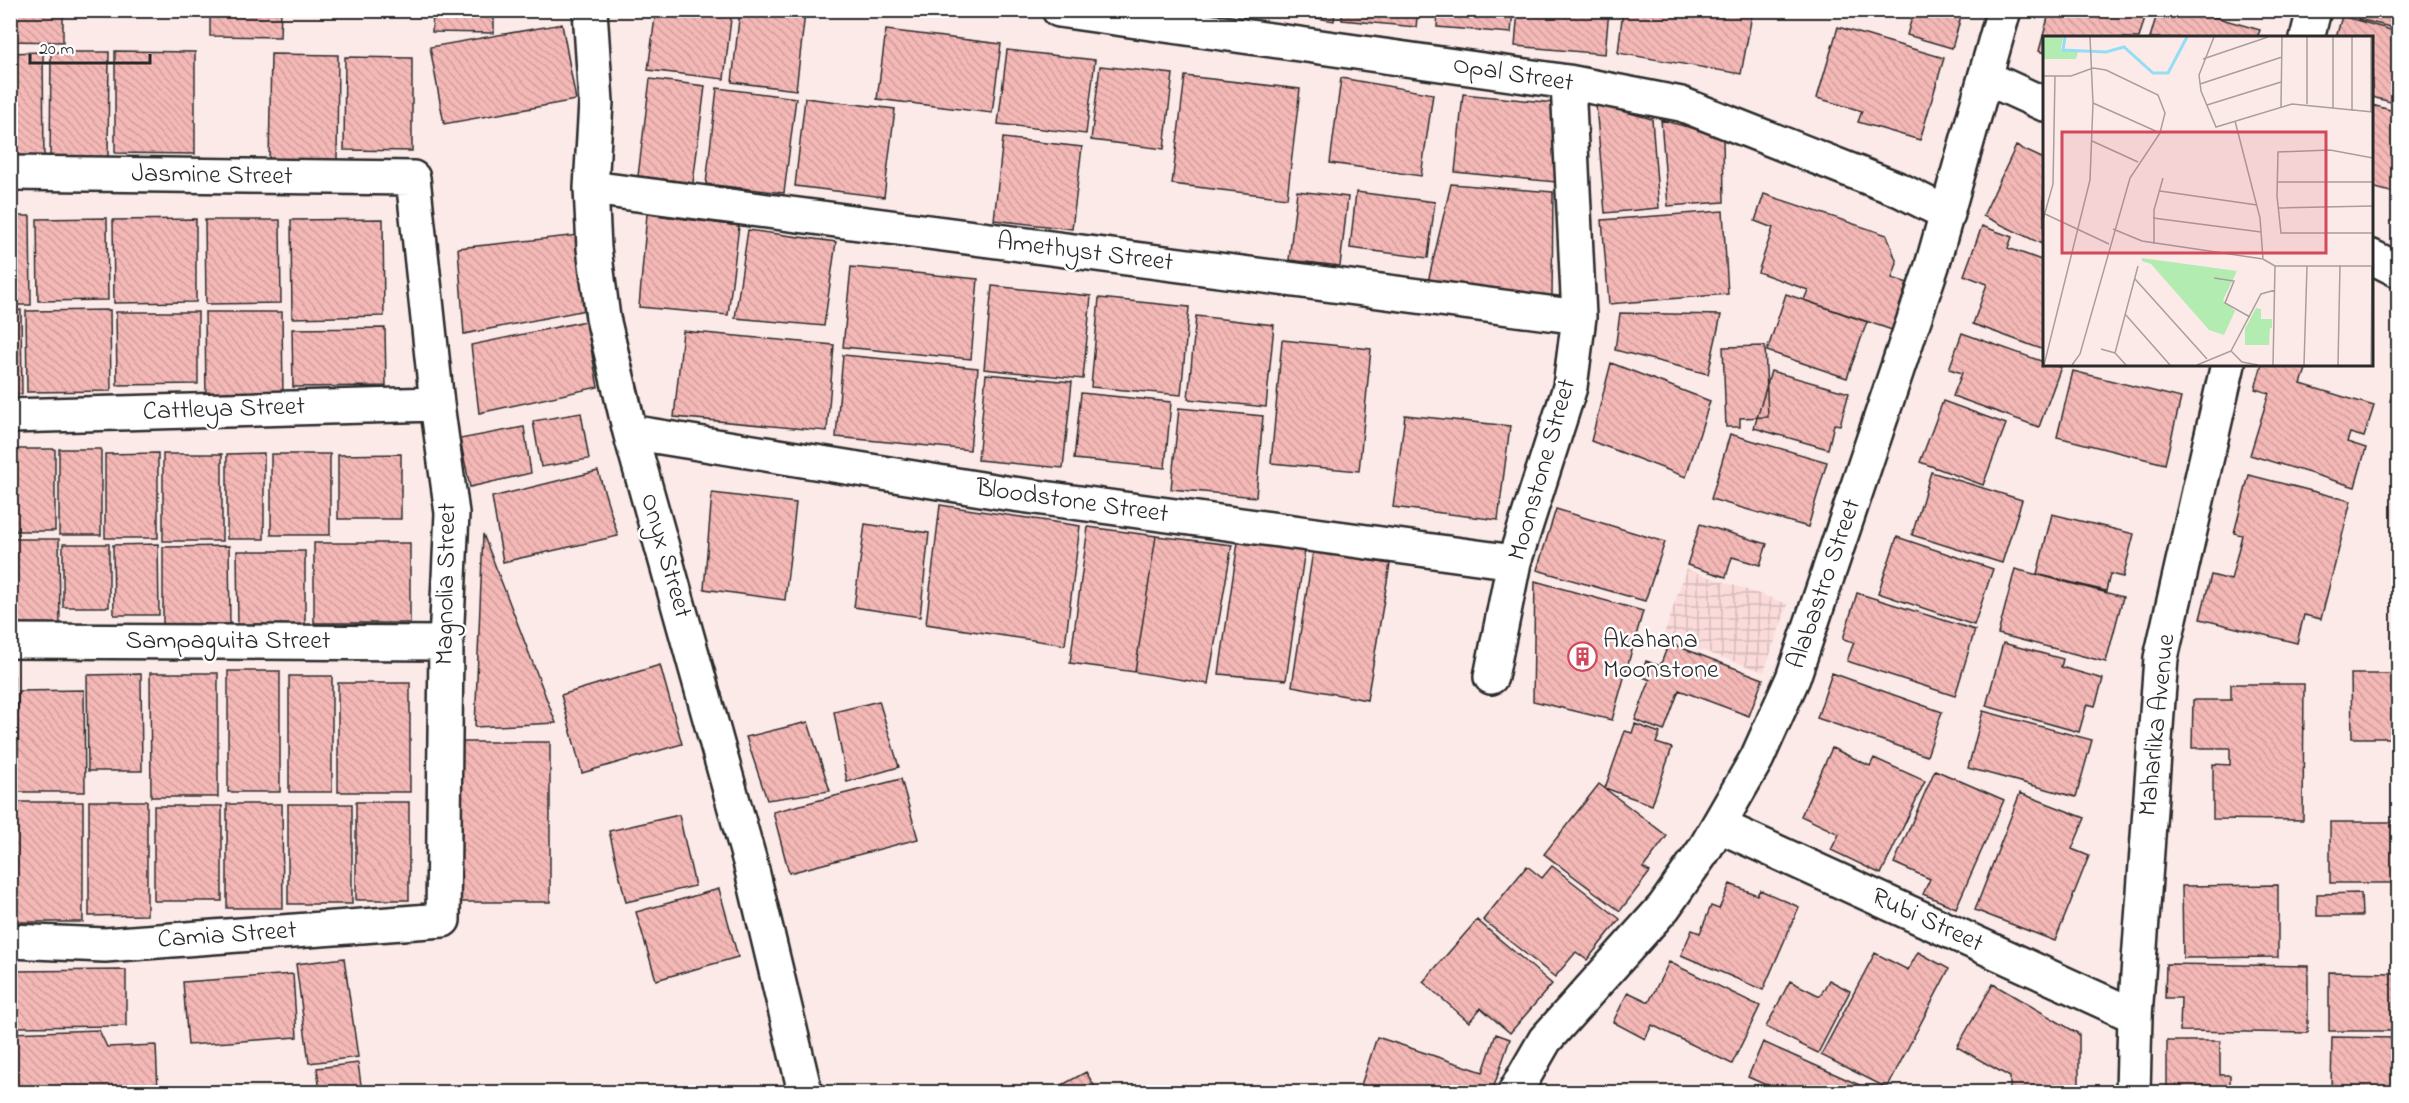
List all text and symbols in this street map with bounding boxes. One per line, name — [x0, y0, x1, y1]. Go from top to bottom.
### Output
scale bar — [30, 27, 150, 65]
inset map — [2043, 36, 2373, 366]
text: 20 m — [39, 37, 74, 63]
street label: Opal Street — [1450, 47, 1576, 103]
street label: Jasmine Street — [131, 156, 293, 196]
street label: Amethyst Street — [995, 223, 1176, 283]
street label: Moonstone Street — [1499, 374, 1587, 565]
street label: Cattleya Street — [142, 388, 306, 432]
street label: Bloodstone Street — [972, 470, 1171, 534]
street label: Onyx Street — [629, 489, 701, 623]
street label: Alabastro Street — [1778, 494, 1872, 674]
street label: Magnolia Street — [427, 502, 467, 665]
place label: Akahana Moonstone — [1603, 622, 1719, 690]
street label: Sampaguita Street — [125, 623, 331, 661]
street label: Maharlika Avenue — [2130, 632, 2186, 818]
building icon: Akahana Moonstone — [1566, 640, 1598, 672]
street label: Rubi Street — [1865, 879, 1989, 964]
street label: Camia Street — [156, 912, 298, 960]

